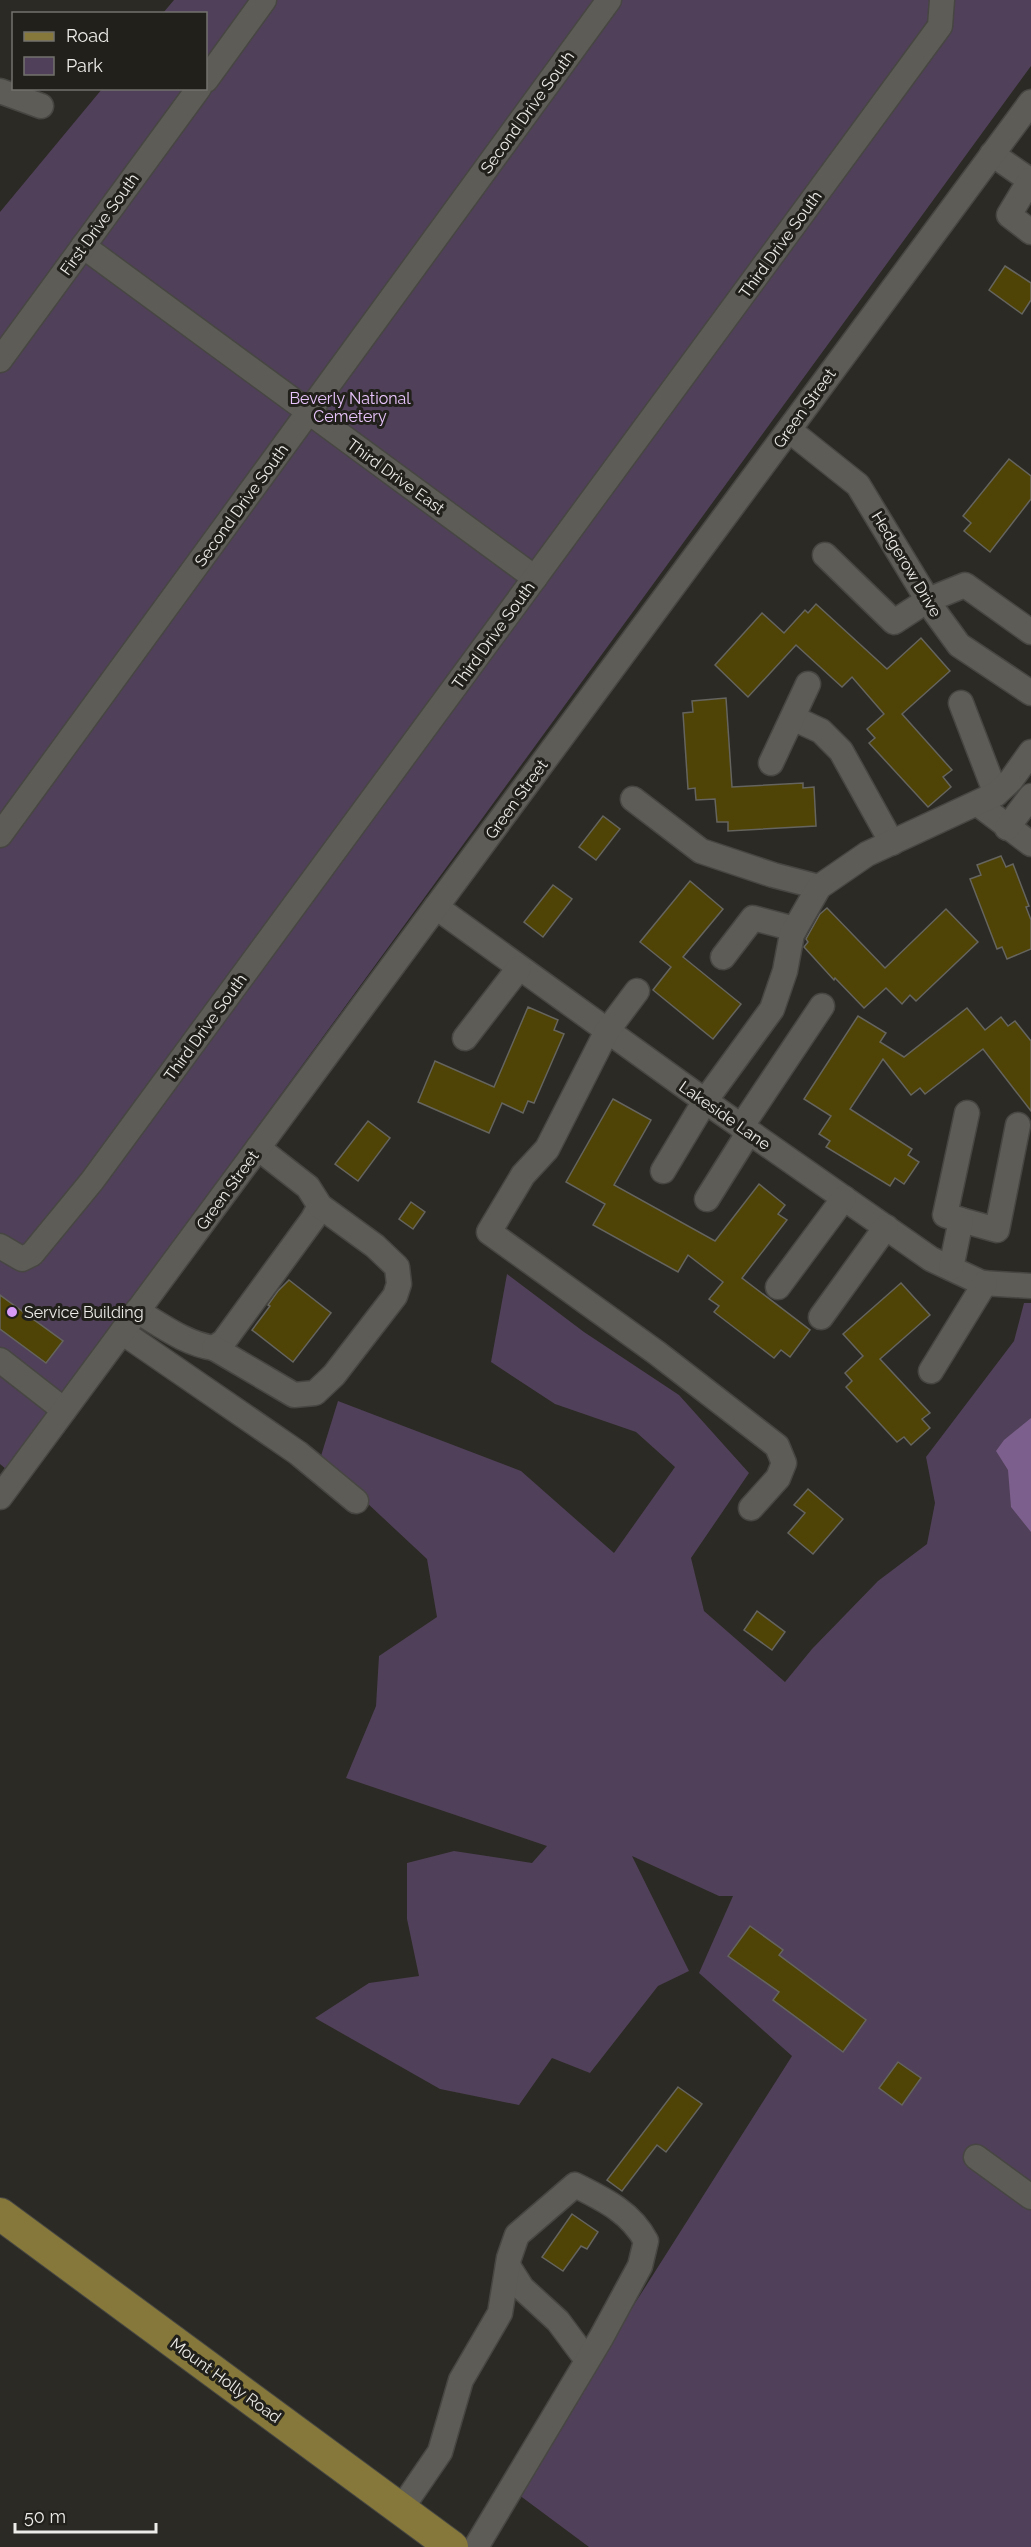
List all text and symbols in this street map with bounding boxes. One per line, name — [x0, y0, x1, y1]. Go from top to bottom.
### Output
legend — [12, 12, 207, 90]
text: Road — [66, 25, 109, 46]
street label: Second Drive South — [477, 48, 578, 177]
text: Park — [66, 55, 103, 76]
street label: First Drive South — [56, 170, 143, 279]
street label: Third Drive South — [735, 187, 826, 302]
street label: Green Street — [769, 364, 840, 452]
park label: Beverly National Cemetery — [289, 389, 411, 426]
street label: Third Drive East — [343, 435, 449, 518]
street label: Second Drive South — [191, 441, 292, 570]
street label: Hedgerow Drive — [868, 508, 946, 620]
street label: Third Drive South — [448, 578, 539, 693]
street label: Green Street — [481, 755, 552, 843]
street label: Third Drive South — [160, 970, 251, 1085]
street label: Lakeside Lane — [675, 1077, 774, 1154]
street label: Green Street — [192, 1146, 263, 1234]
place label: Service Building — [24, 1303, 144, 1322]
marker: Service Building — [5, 1305, 19, 1319]
street label: Mount Holly Road — [167, 2334, 285, 2427]
scale bar — [15, 2496, 156, 2534]
text: 50 m — [24, 2506, 66, 2527]

